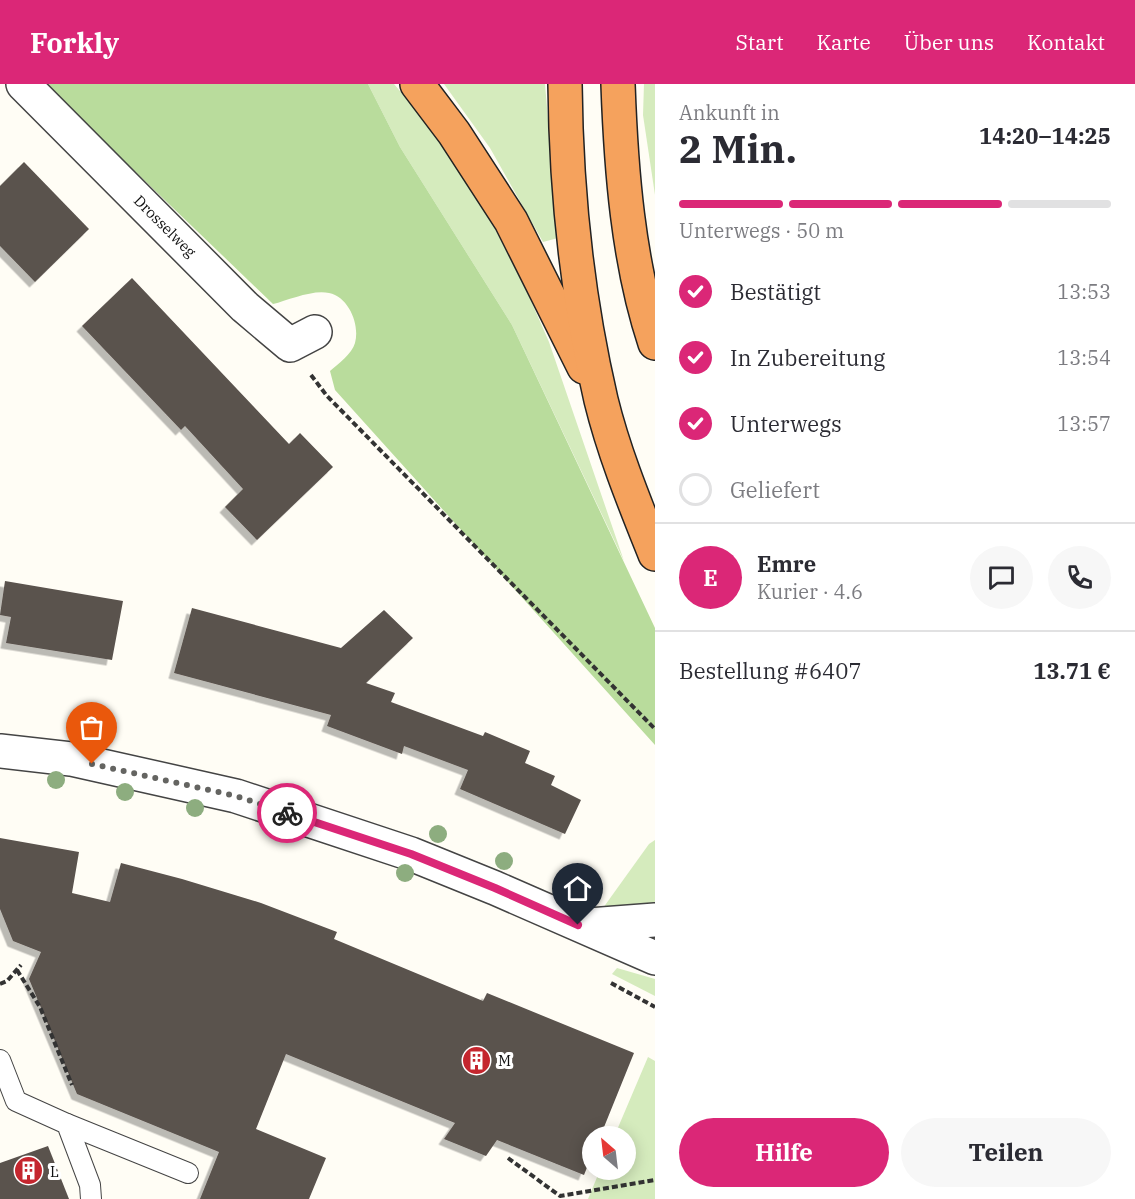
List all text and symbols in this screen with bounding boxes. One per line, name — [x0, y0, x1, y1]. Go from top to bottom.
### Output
text: Forkly — [30, 24, 119, 61]
text: Start — [735, 28, 784, 56]
text: Karte — [817, 28, 871, 56]
text: Über uns — [904, 28, 994, 56]
text: Kontakt — [1027, 28, 1105, 56]
text: Ankunft in — [679, 99, 780, 126]
text: 14:20–14:25 — [979, 121, 1111, 150]
text: 2 Min. — [679, 123, 797, 174]
street label: Drosselweg — [130, 191, 200, 261]
text: Unterwegs · 50 m — [679, 217, 844, 244]
icon: check — [679, 275, 712, 308]
text: Bestätigt — [730, 277, 821, 306]
text: 13:53 — [1057, 278, 1111, 305]
icon: check — [679, 341, 712, 374]
text: In Zubereitung — [730, 343, 885, 372]
text: 13:54 — [1057, 344, 1111, 371]
icon: check — [679, 407, 712, 440]
text: Unterwegs — [730, 409, 842, 438]
text: 13:57 — [1057, 410, 1111, 437]
text: Geliefert — [730, 475, 820, 504]
button: chat — [970, 546, 1033, 609]
button: phone — [1048, 546, 1111, 609]
text: Emre — [757, 549, 816, 578]
text: E — [703, 563, 718, 592]
text: Kurier · 4.6 — [757, 578, 863, 605]
text: Bestellung #6407 — [679, 656, 862, 685]
text: 13.71 € — [1033, 656, 1111, 685]
pin — [66, 702, 117, 764]
icon: bag — [75, 711, 108, 744]
courier — [257, 783, 317, 843]
icon: bike — [271, 797, 304, 830]
pin — [552, 863, 603, 925]
icon: home — [561, 872, 594, 905]
building icon: M — [461, 1044, 493, 1076]
place label: M — [498, 1051, 511, 1070]
button: Hilfe — [679, 1118, 889, 1187]
button: Teilen — [901, 1118, 1111, 1187]
north arrow — [582, 1126, 636, 1180]
map controls — [582, 1126, 636, 1180]
building icon: L — [13, 1155, 45, 1187]
place label: L — [50, 1162, 59, 1181]

